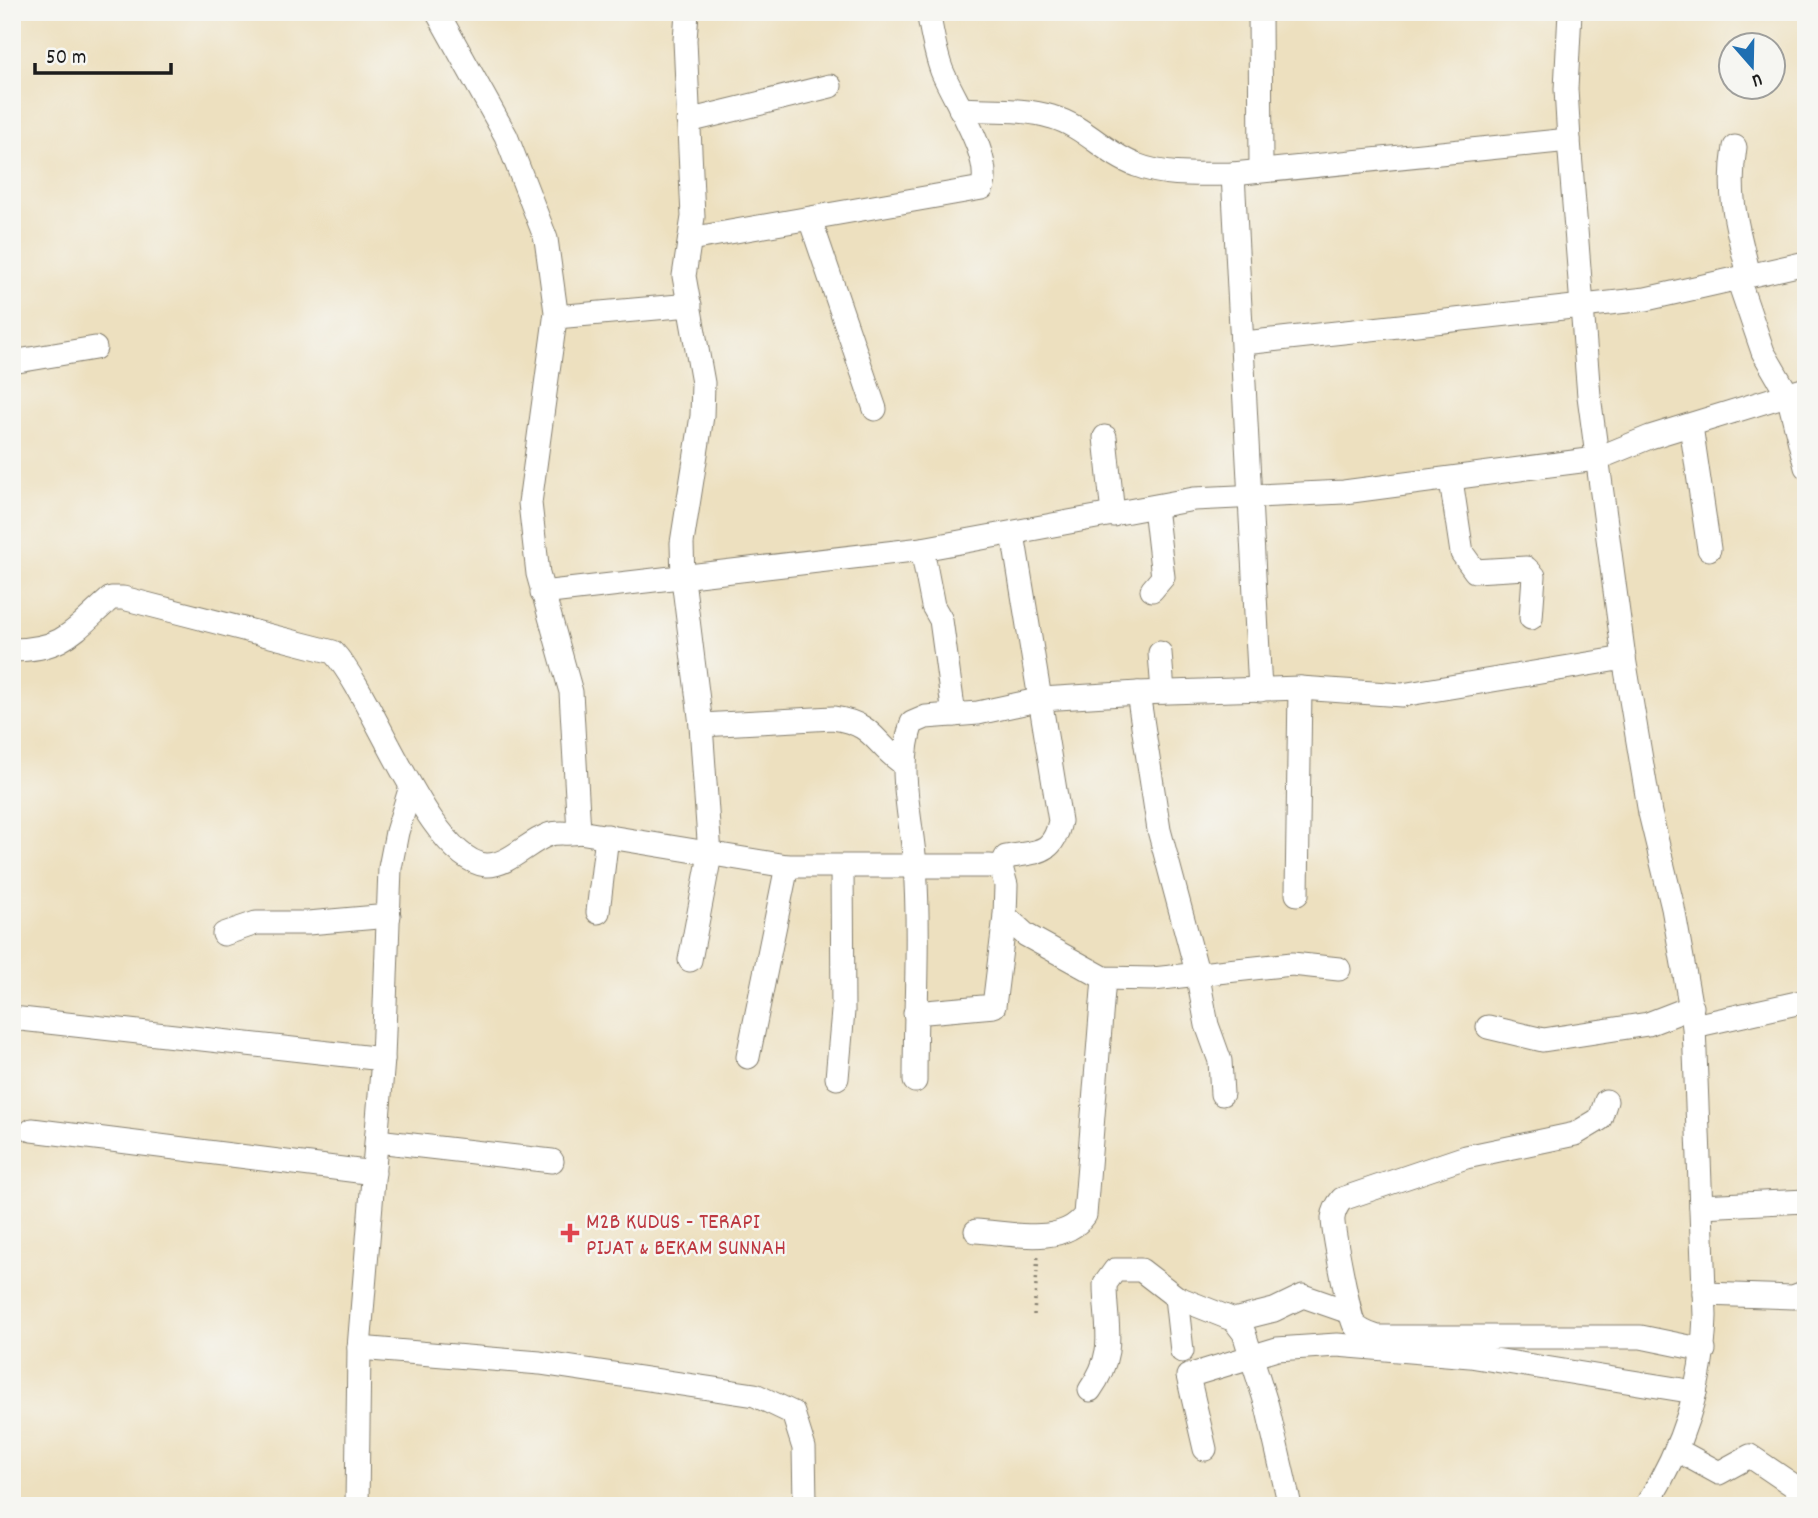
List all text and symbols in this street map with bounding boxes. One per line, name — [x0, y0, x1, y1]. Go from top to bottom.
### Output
scale bar — [35, 32, 172, 76]
north arrow — [1716, 32, 1786, 102]
text: 50 m — [46, 44, 86, 74]
text: U — [1748, 64, 1766, 93]
place label: M2B KUDUS - TERAPI PIJAT & BEKAM SUNNAH — [586, 1207, 786, 1266]
marker: M2B KUDUS - TERAPI PIJAT & BEKAM SUNNAH — [560, 1223, 580, 1243]

